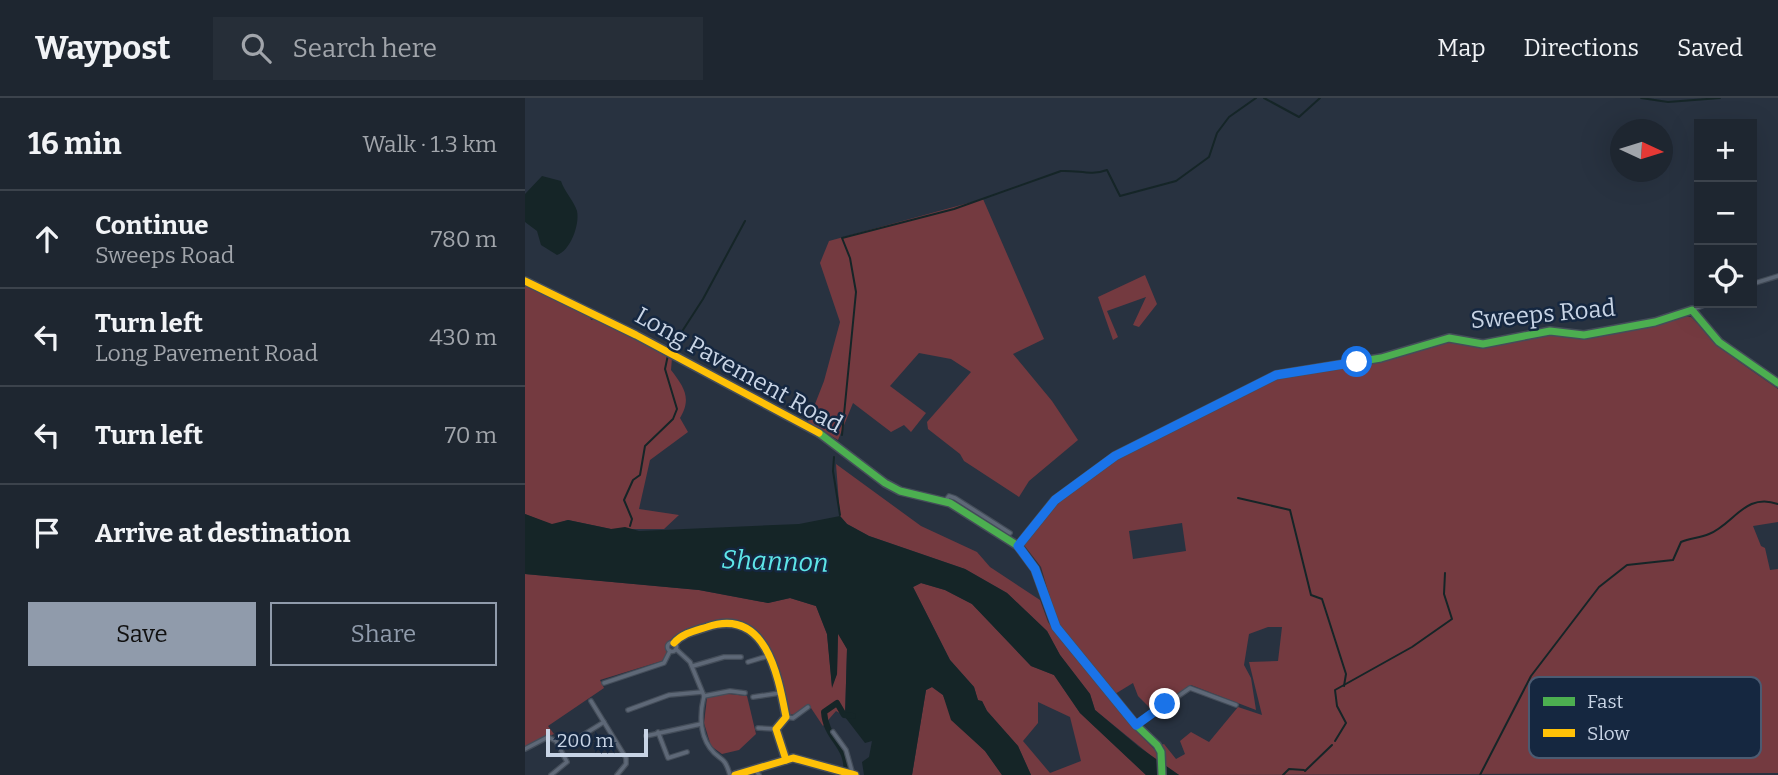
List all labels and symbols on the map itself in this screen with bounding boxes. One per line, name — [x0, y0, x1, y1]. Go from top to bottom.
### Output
north arrow — [1610, 119, 1673, 182]
street label: Sweeps Road — [1469, 294, 1617, 334]
street label: Long Pavement Road — [630, 301, 848, 439]
route start — [1341, 346, 1372, 377]
water label: Shannon — [721, 544, 829, 579]
legend — [1529, 677, 1761, 758]
route end — [1149, 688, 1180, 719]
text: Fast — [1587, 690, 1624, 713]
text: Slow — [1587, 722, 1630, 745]
scale bar — [546, 726, 647, 758]

